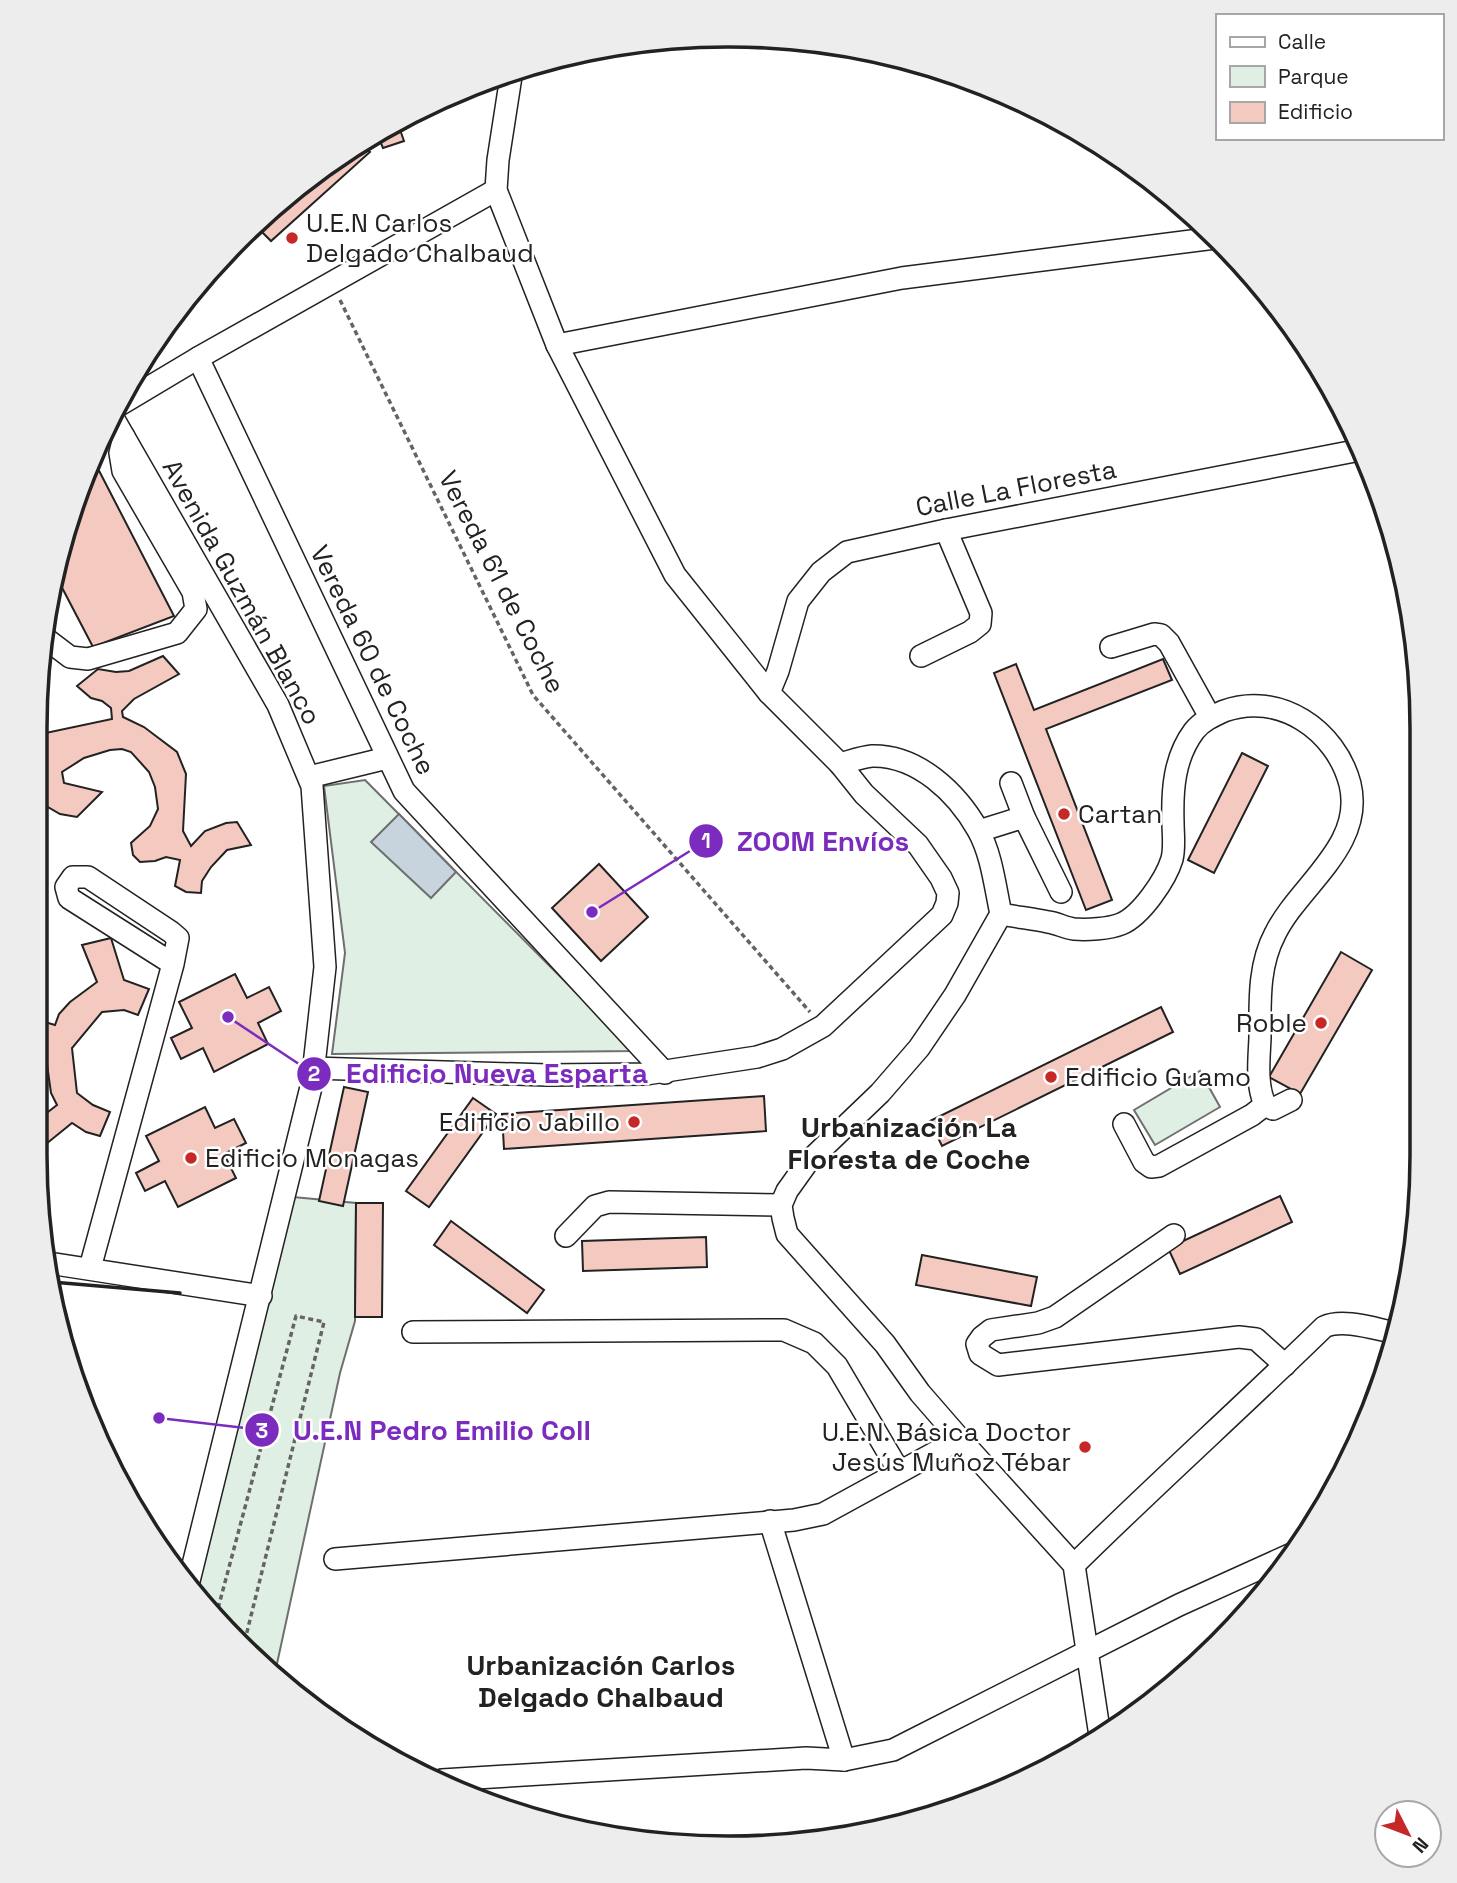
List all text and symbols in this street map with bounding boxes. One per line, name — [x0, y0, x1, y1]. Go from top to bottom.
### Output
legend — [1216, 14, 1443, 140]
text: Calle — [1278, 28, 1326, 55]
text: Parque — [1278, 63, 1349, 90]
text: Edificio — [1278, 98, 1353, 125]
place label: U.E.N Carlos Delgado Chalbaud — [306, 206, 534, 270]
marker: U.E.N Carlos Delgado Chalbaud — [284, 230, 300, 246]
street label: Calle La Floresta — [913, 452, 1119, 524]
street label: Avenida Guzmán Blanco — [155, 453, 329, 731]
street label: Vereda 61 de Coche — [431, 465, 573, 699]
street label: Vereda 60 de Coche — [303, 540, 443, 780]
place label: Cartan — [1078, 797, 1162, 831]
marker: Cartan — [1056, 806, 1072, 822]
callout: ZOOM Envíos — [688, 817, 924, 866]
text: ZOOM Envíos — [737, 823, 909, 859]
text: 1 — [701, 827, 711, 854]
place label: Roble — [1236, 1006, 1307, 1040]
marker: Roble — [1313, 1015, 1329, 1031]
callout: Edificio Nueva Esparta — [297, 1049, 662, 1098]
text: Edificio Nueva Esparta — [346, 1055, 648, 1091]
text: 2 — [308, 1060, 320, 1087]
place label: Edificio Guamo — [1065, 1060, 1251, 1094]
marker: Edificio Guamo — [1043, 1069, 1059, 1085]
place label: Edificio Jabillo — [439, 1105, 620, 1139]
district label: Urbanización La Floresta de Coche — [788, 1109, 1030, 1177]
marker: Edificio Jabillo — [626, 1114, 642, 1130]
place label: Edificio Monagas — [205, 1141, 419, 1175]
marker: Edificio Monagas — [183, 1150, 199, 1166]
callout: U.E.N Pedro Emilio Coll — [244, 1406, 605, 1455]
text: U.E.N Pedro Emilio Coll — [293, 1412, 591, 1448]
place label: U.E.N. Básica Doctor Jesús Muñoz Tébar — [822, 1415, 1071, 1479]
text: 3 — [256, 1417, 268, 1444]
marker: U.E.N. Básica Doctor Jesús Muñoz Tébar — [1077, 1439, 1093, 1455]
district label: Urbanización Carlos Delgado Chalbaud — [467, 1647, 735, 1715]
north arrow — [1373, 1799, 1443, 1869]
text: N — [1407, 1832, 1434, 1858]

